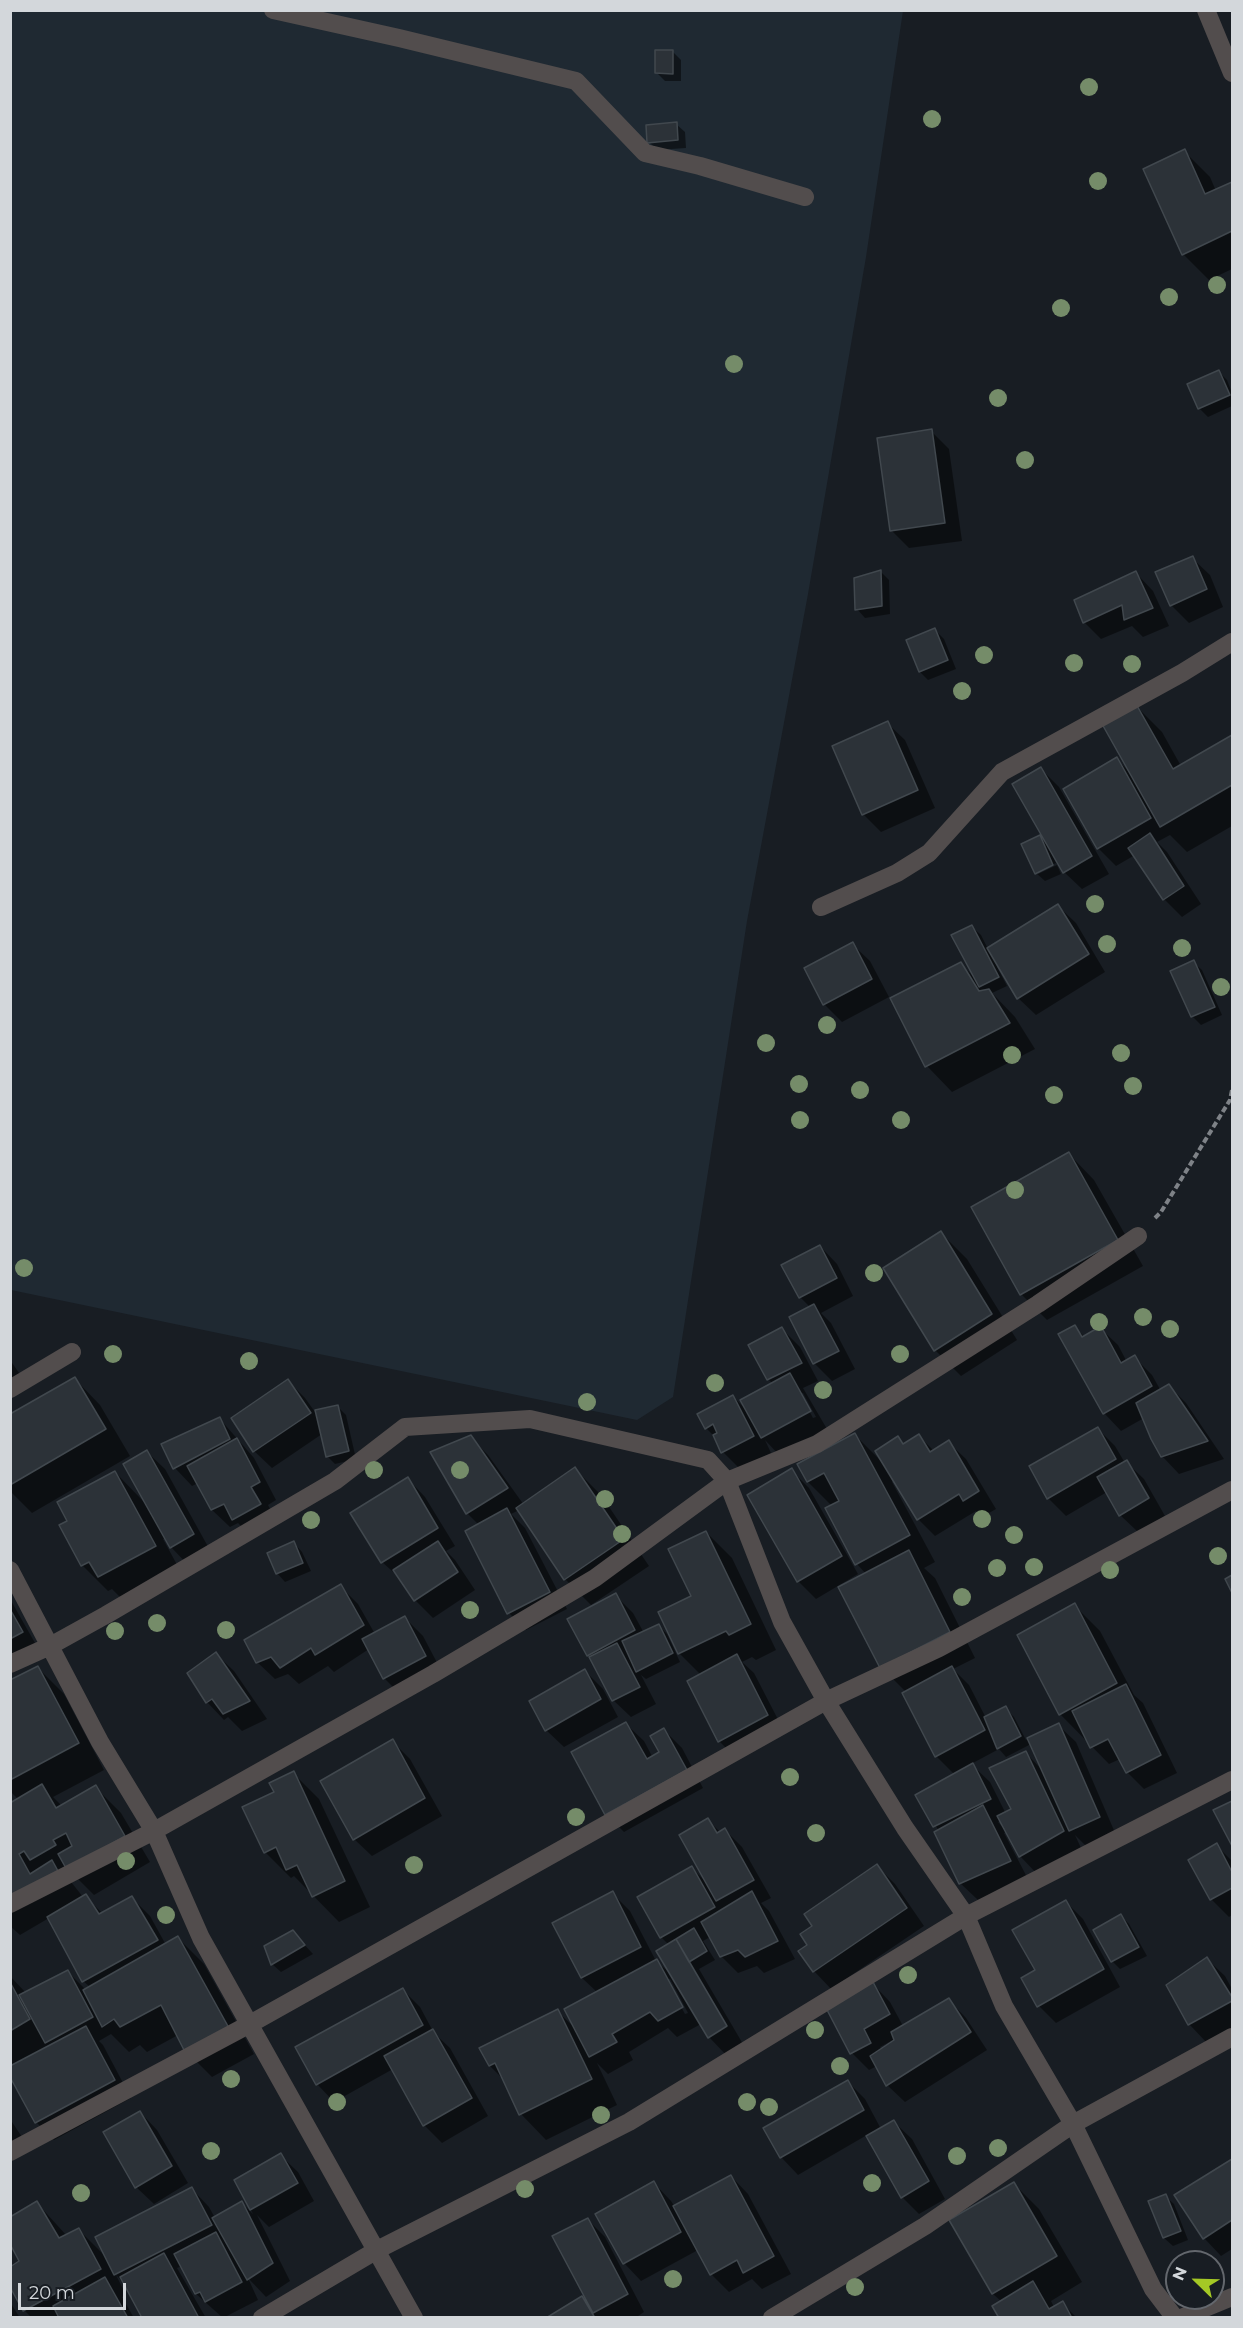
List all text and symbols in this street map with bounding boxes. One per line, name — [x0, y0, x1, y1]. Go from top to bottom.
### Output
north arrow — [1165, 2250, 1225, 2310]
text: N — [1169, 2264, 1191, 2283]
scale bar — [21, 2271, 129, 2309]
text: 20 m — [29, 2282, 75, 2304]

